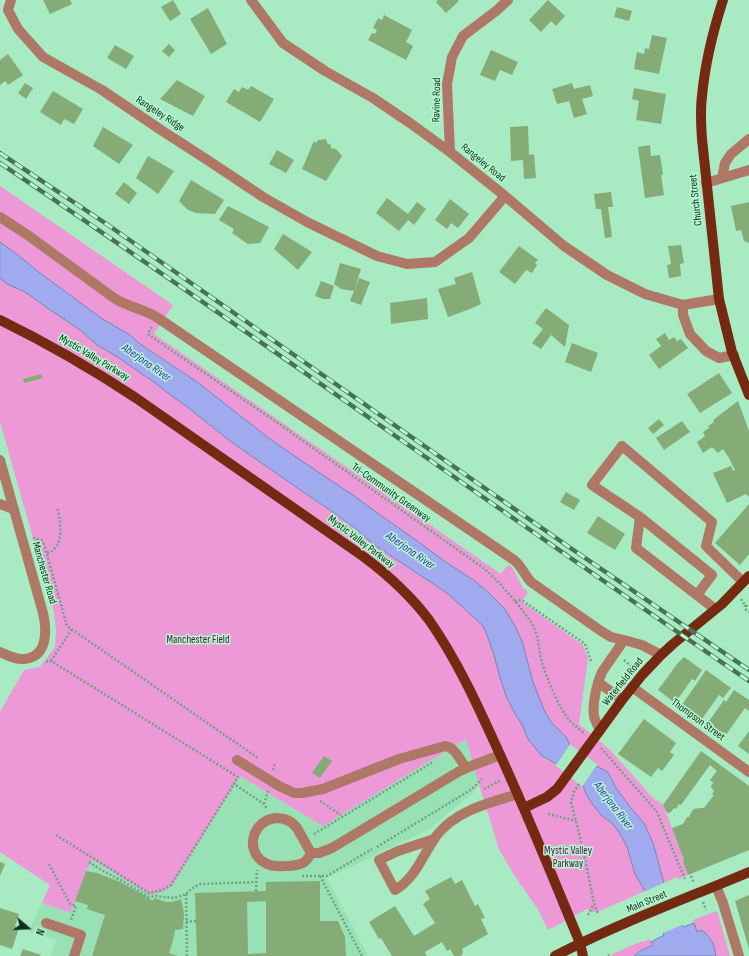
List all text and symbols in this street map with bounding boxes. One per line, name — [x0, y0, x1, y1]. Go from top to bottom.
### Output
street label: Ravine Road — [430, 78, 444, 122]
street label: Rangeley Ridge — [133, 93, 187, 135]
street label: Rangeley Road — [458, 141, 508, 185]
street label: Church Street — [687, 174, 705, 226]
street label: Mystic Valley Parkway — [56, 332, 132, 384]
water label: Aberjona River — [119, 341, 173, 385]
street label: Tri-Community Greenway — [349, 461, 433, 525]
street label: Mystic Valley Parkway — [325, 513, 397, 571]
water label: Aberjona River — [383, 529, 437, 573]
street label: Manchester Road — [29, 540, 59, 606]
park label: Manchester Field — [167, 633, 229, 647]
street label: Waterfield Road — [600, 655, 646, 709]
street label: Thompson Street — [668, 696, 728, 744]
water label: Aberjona River — [590, 779, 636, 833]
park label: Mystic Valley Parkway — [544, 844, 592, 870]
street label: Main Street — [625, 888, 669, 916]
north arrow — [8, 908, 48, 948]
text: N — [33, 927, 47, 937]

